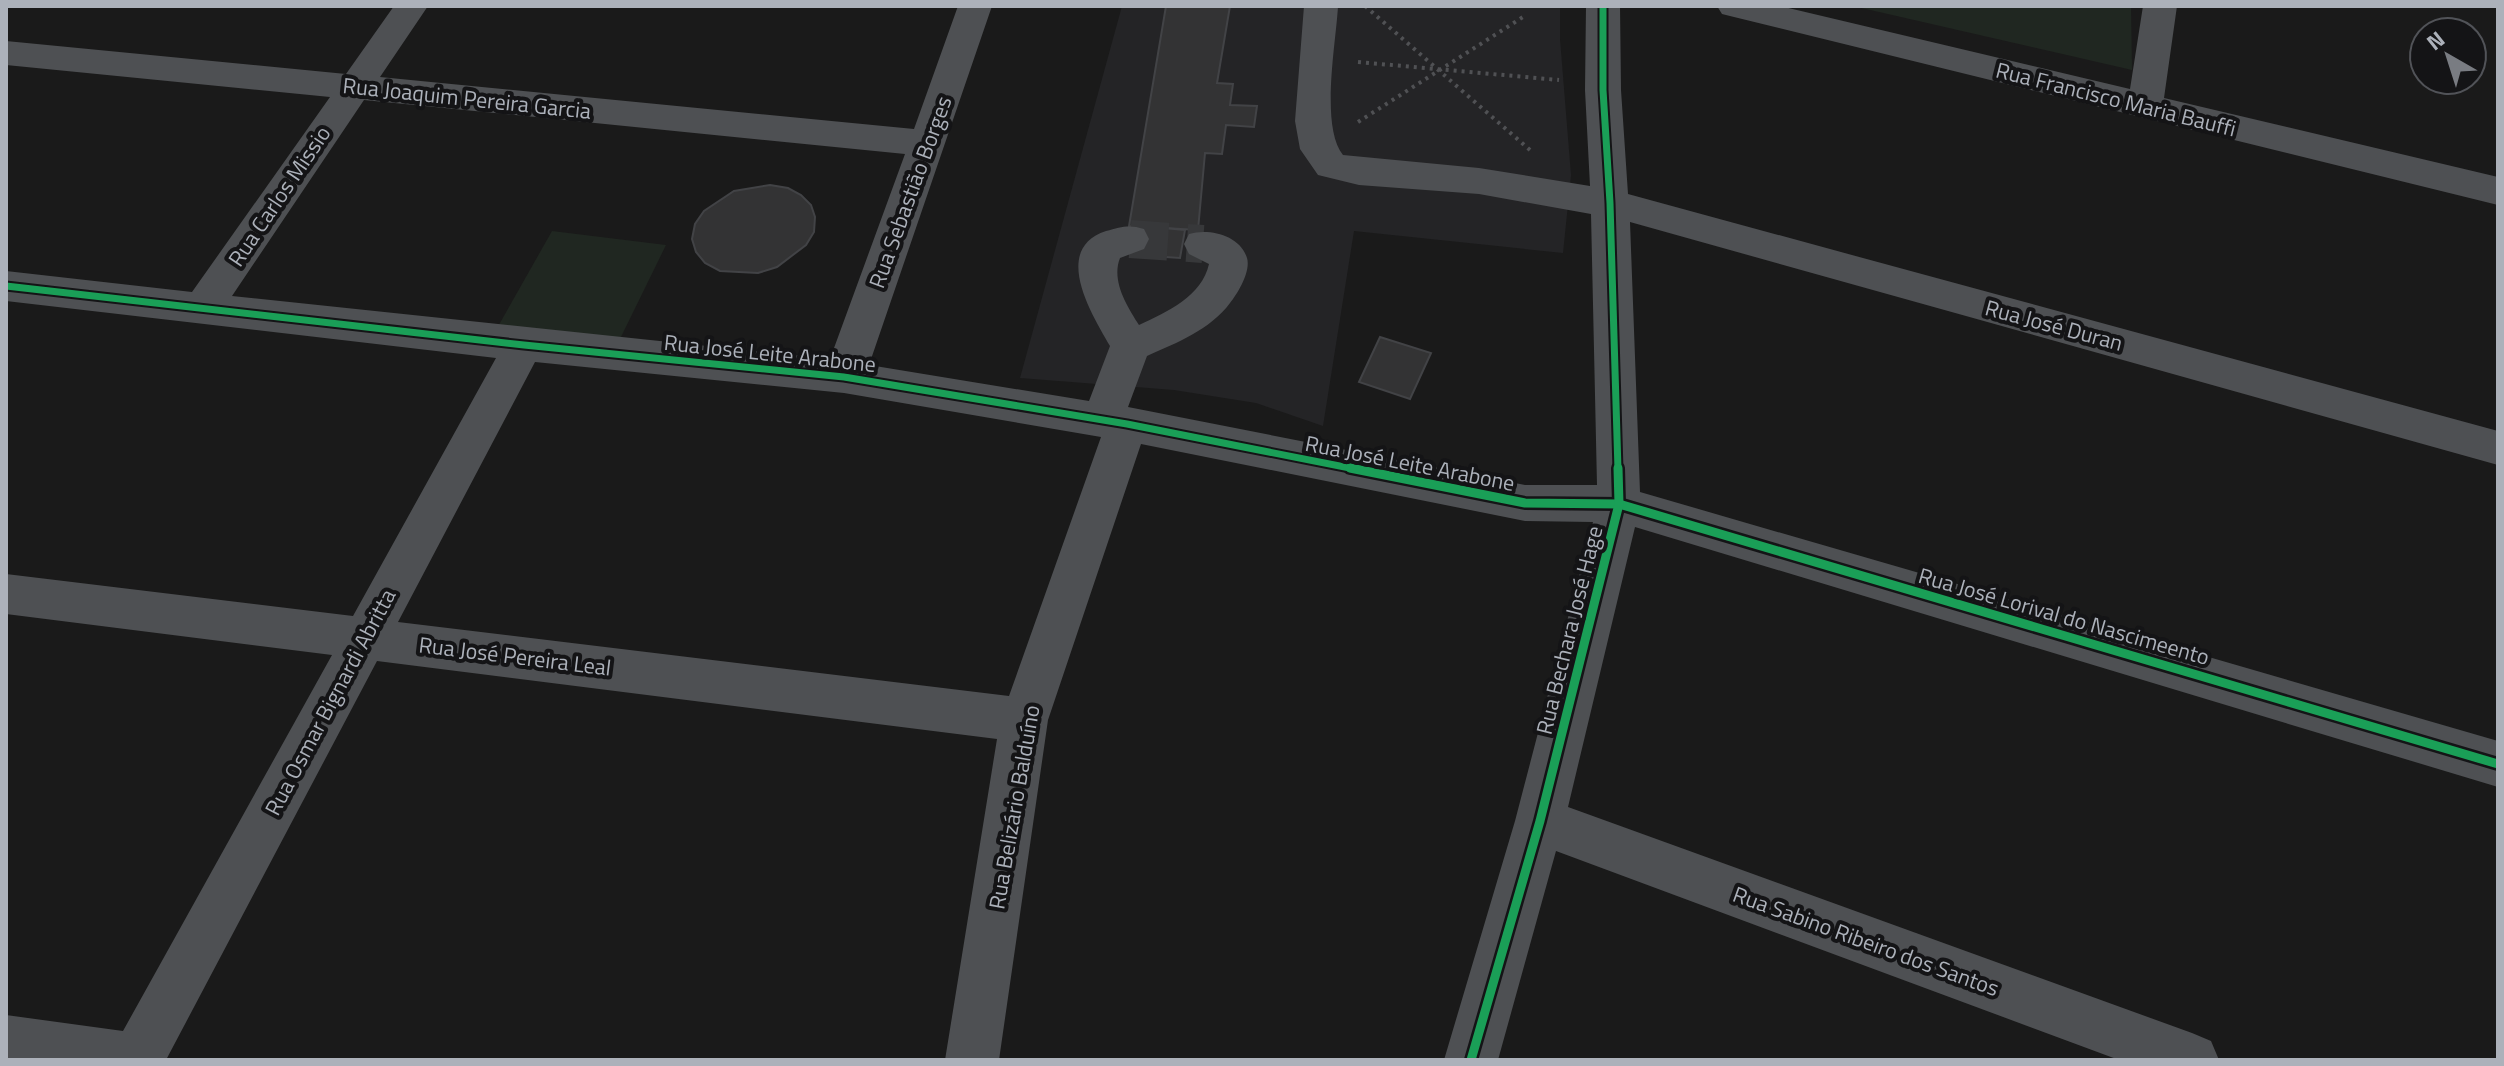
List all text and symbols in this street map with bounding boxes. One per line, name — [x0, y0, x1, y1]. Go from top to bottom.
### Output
north arrow — [2408, 16, 2488, 96]
text: N — [2419, 22, 2452, 58]
street label: Rua Francisco Maria Bauffi — [1992, 53, 2240, 145]
street label: Rua Joaquim Pereira Garcia — [341, 68, 593, 128]
street label: Rua Sebastião Borges — [859, 91, 961, 293]
street label: Rua Carlos Missio — [219, 119, 339, 273]
street label: Rua José Duran — [1981, 290, 2127, 360]
street label: Rua José Leite Arabone — [662, 325, 878, 381]
street label: Rua José Leite Arabone — [1302, 426, 1518, 500]
street label: Rua Bechara José Hage — [1527, 522, 1611, 738]
street label: Rua José Lorival do Nascimeento — [1915, 558, 2213, 674]
street label: Rua Osmar Bignardi Abritta — [256, 583, 404, 821]
street label: Rua José Pereira Leal — [417, 627, 613, 685]
street label: Rua Belizário Balduíno — [979, 702, 1049, 912]
street label: Rua Sabino Ribeiro dos Santos — [1728, 877, 2004, 1005]

